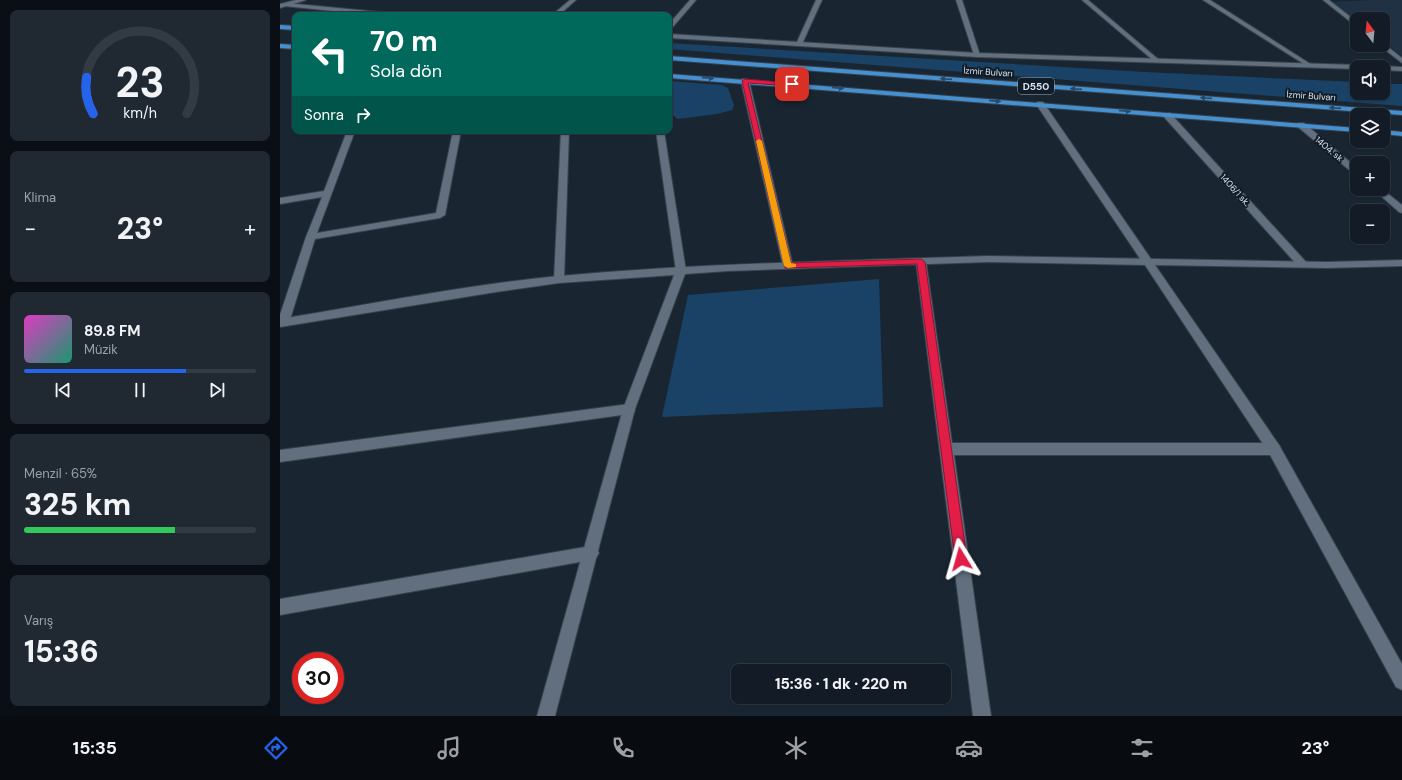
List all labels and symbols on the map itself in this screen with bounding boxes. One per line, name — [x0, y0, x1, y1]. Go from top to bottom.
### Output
north arrow — [1350, 12, 1390, 52]
street label: İzmir Bulvarı — [963, 64, 1013, 80]
pin — [775, 67, 809, 101]
one-way arrow — [702, 75, 714, 82]
one-way arrow — [940, 75, 952, 82]
road number: D550 — [1018, 78, 1054, 94]
one-way arrow — [832, 85, 844, 92]
one-way arrow — [1070, 85, 1082, 92]
street label: İzmir Bulvarı — [1286, 88, 1336, 104]
one-way arrow — [1200, 95, 1212, 102]
one-way arrow — [989, 97, 1001, 104]
one-way arrow — [1329, 105, 1341, 112]
one-way arrow — [1119, 108, 1131, 115]
street label: 1404. sk — [1312, 134, 1346, 165]
street label: 1406/1 sk. — [1217, 171, 1253, 209]
position arrow — [940, 538, 982, 580]
speed limit sign: 30 — [292, 652, 344, 704]

